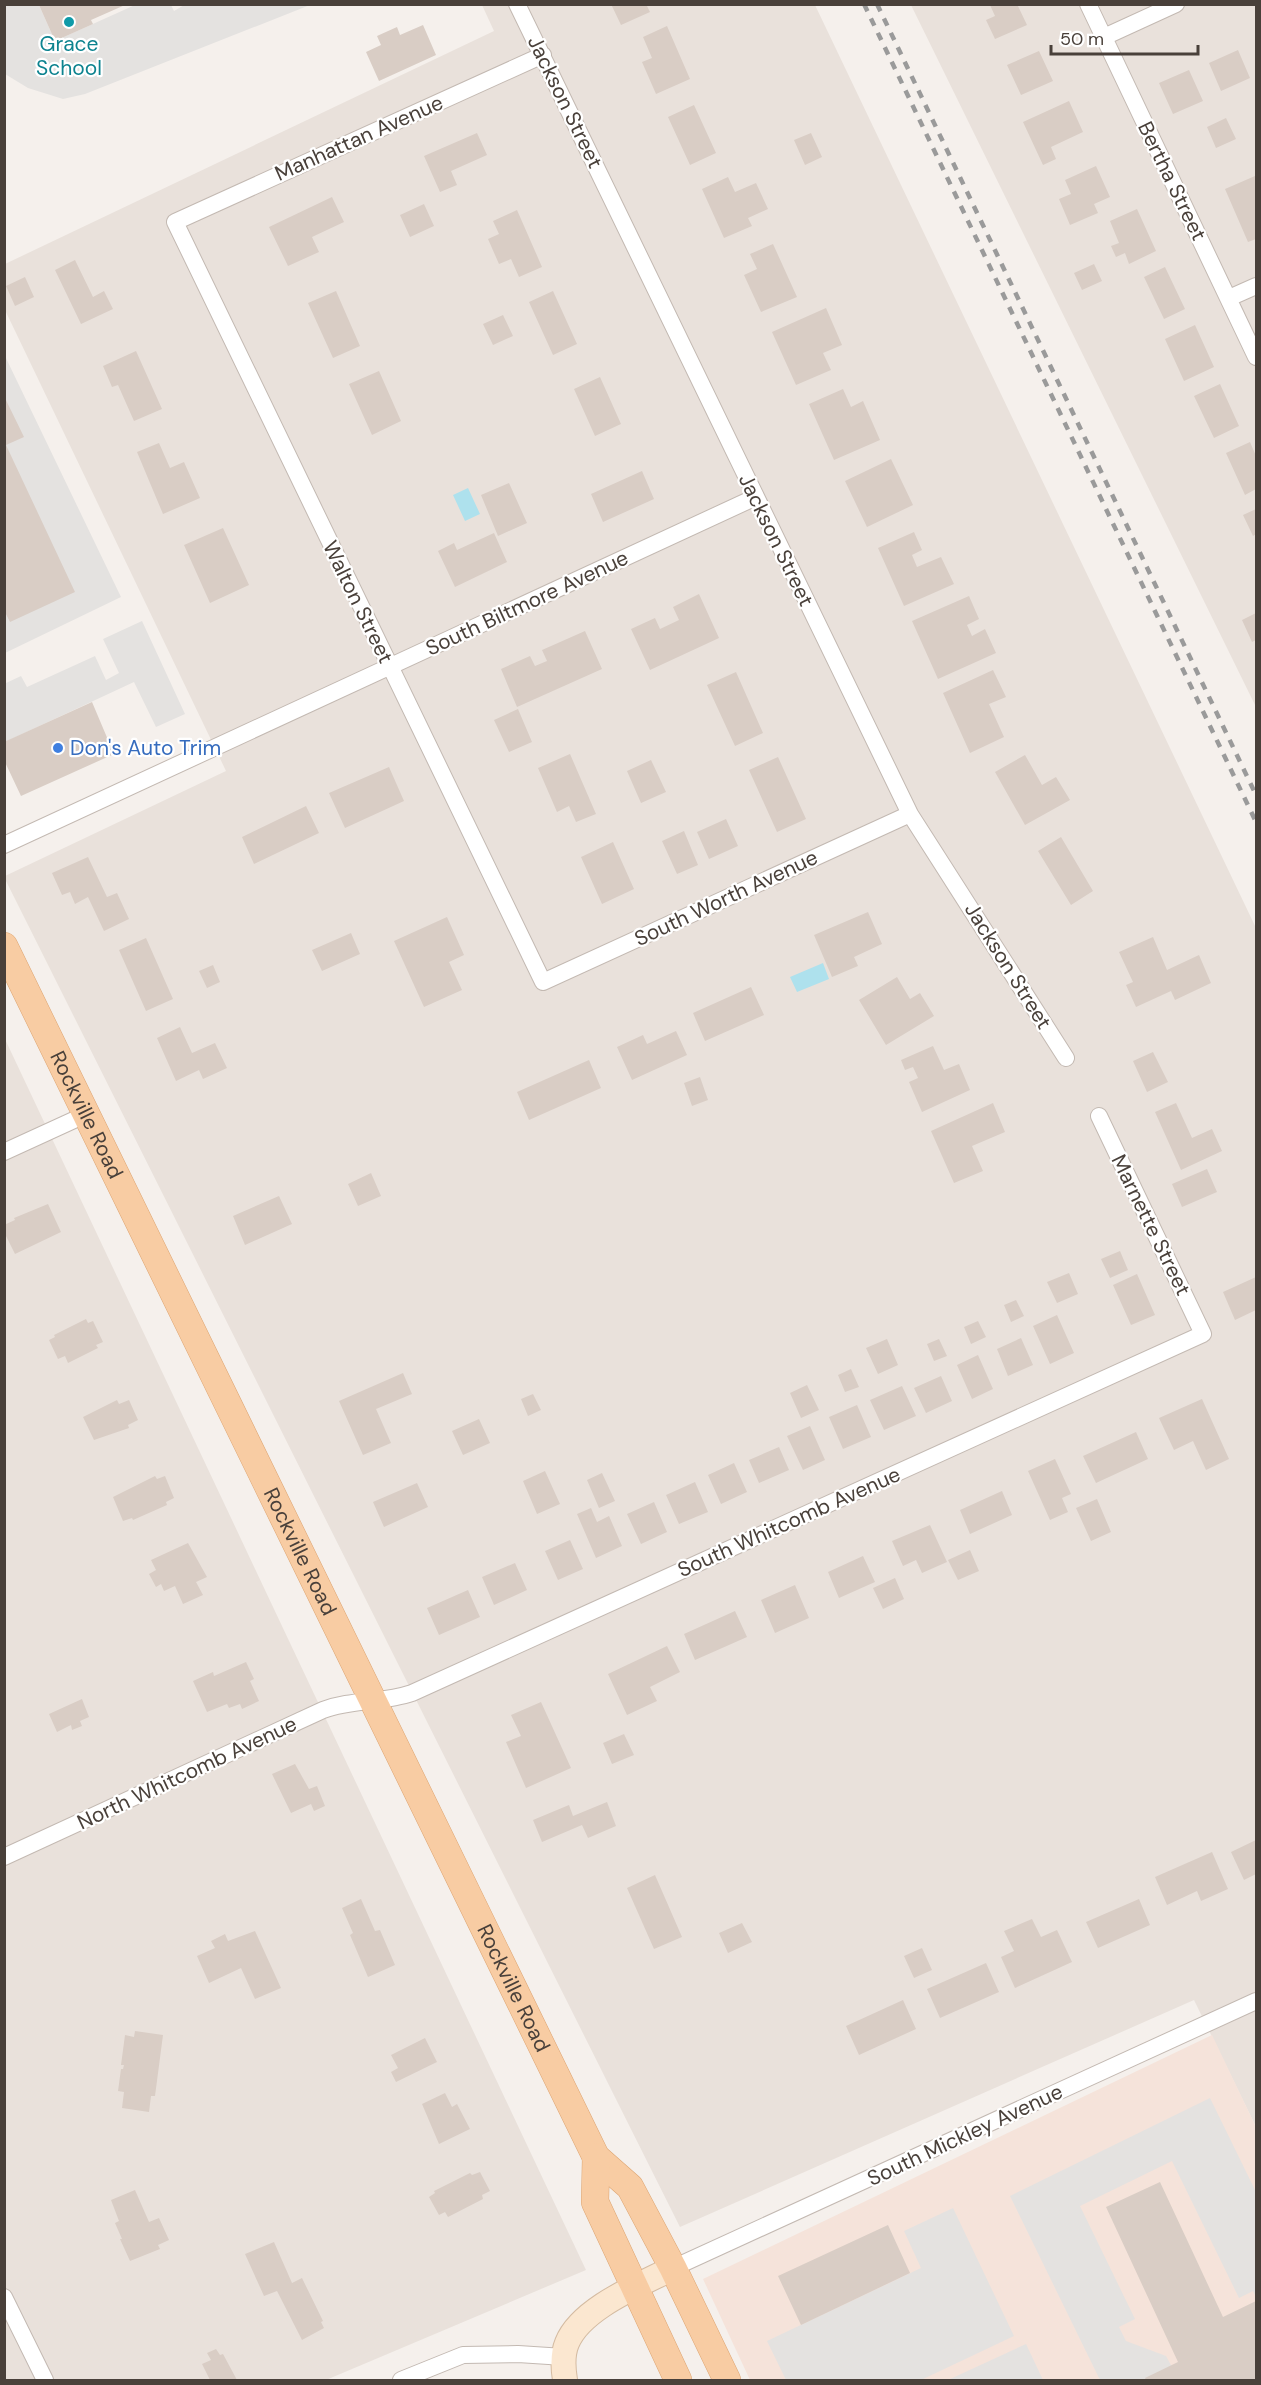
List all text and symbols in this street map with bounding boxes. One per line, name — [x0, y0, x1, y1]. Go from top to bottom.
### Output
marker: Grace School — [62, 15, 76, 29]
scale bar — [1051, 18, 1198, 56]
text: 50 m — [1060, 27, 1104, 51]
place label: Grace School — [36, 30, 102, 82]
street label: Jackson Street — [521, 31, 609, 173]
street label: Manhattan Avenue — [271, 88, 448, 188]
street label: Bertha Street — [1131, 117, 1213, 245]
street label: Jackson Street — [732, 469, 820, 611]
street label: Walton Street — [316, 536, 400, 668]
street label: South Biltmore Avenue — [421, 544, 633, 662]
place label: Don's Auto Trim — [70, 734, 221, 762]
marker: Don's Auto Trim — [51, 741, 65, 755]
street label: South Worth Avenue — [630, 843, 822, 953]
street label: Jackson Street — [958, 897, 1058, 1035]
street label: Rockville Road — [43, 1046, 130, 1183]
street label: Marnette Street — [1105, 1150, 1197, 1300]
street label: South Whitcomb Avenue — [673, 1460, 905, 1584]
street label: Rockville Road — [257, 1483, 343, 1620]
street label: North Whitcomb Avenue — [73, 1710, 301, 1836]
street label: Rockville Road — [470, 1920, 557, 2057]
street label: South Mickley Avenue — [863, 2077, 1067, 2193]

